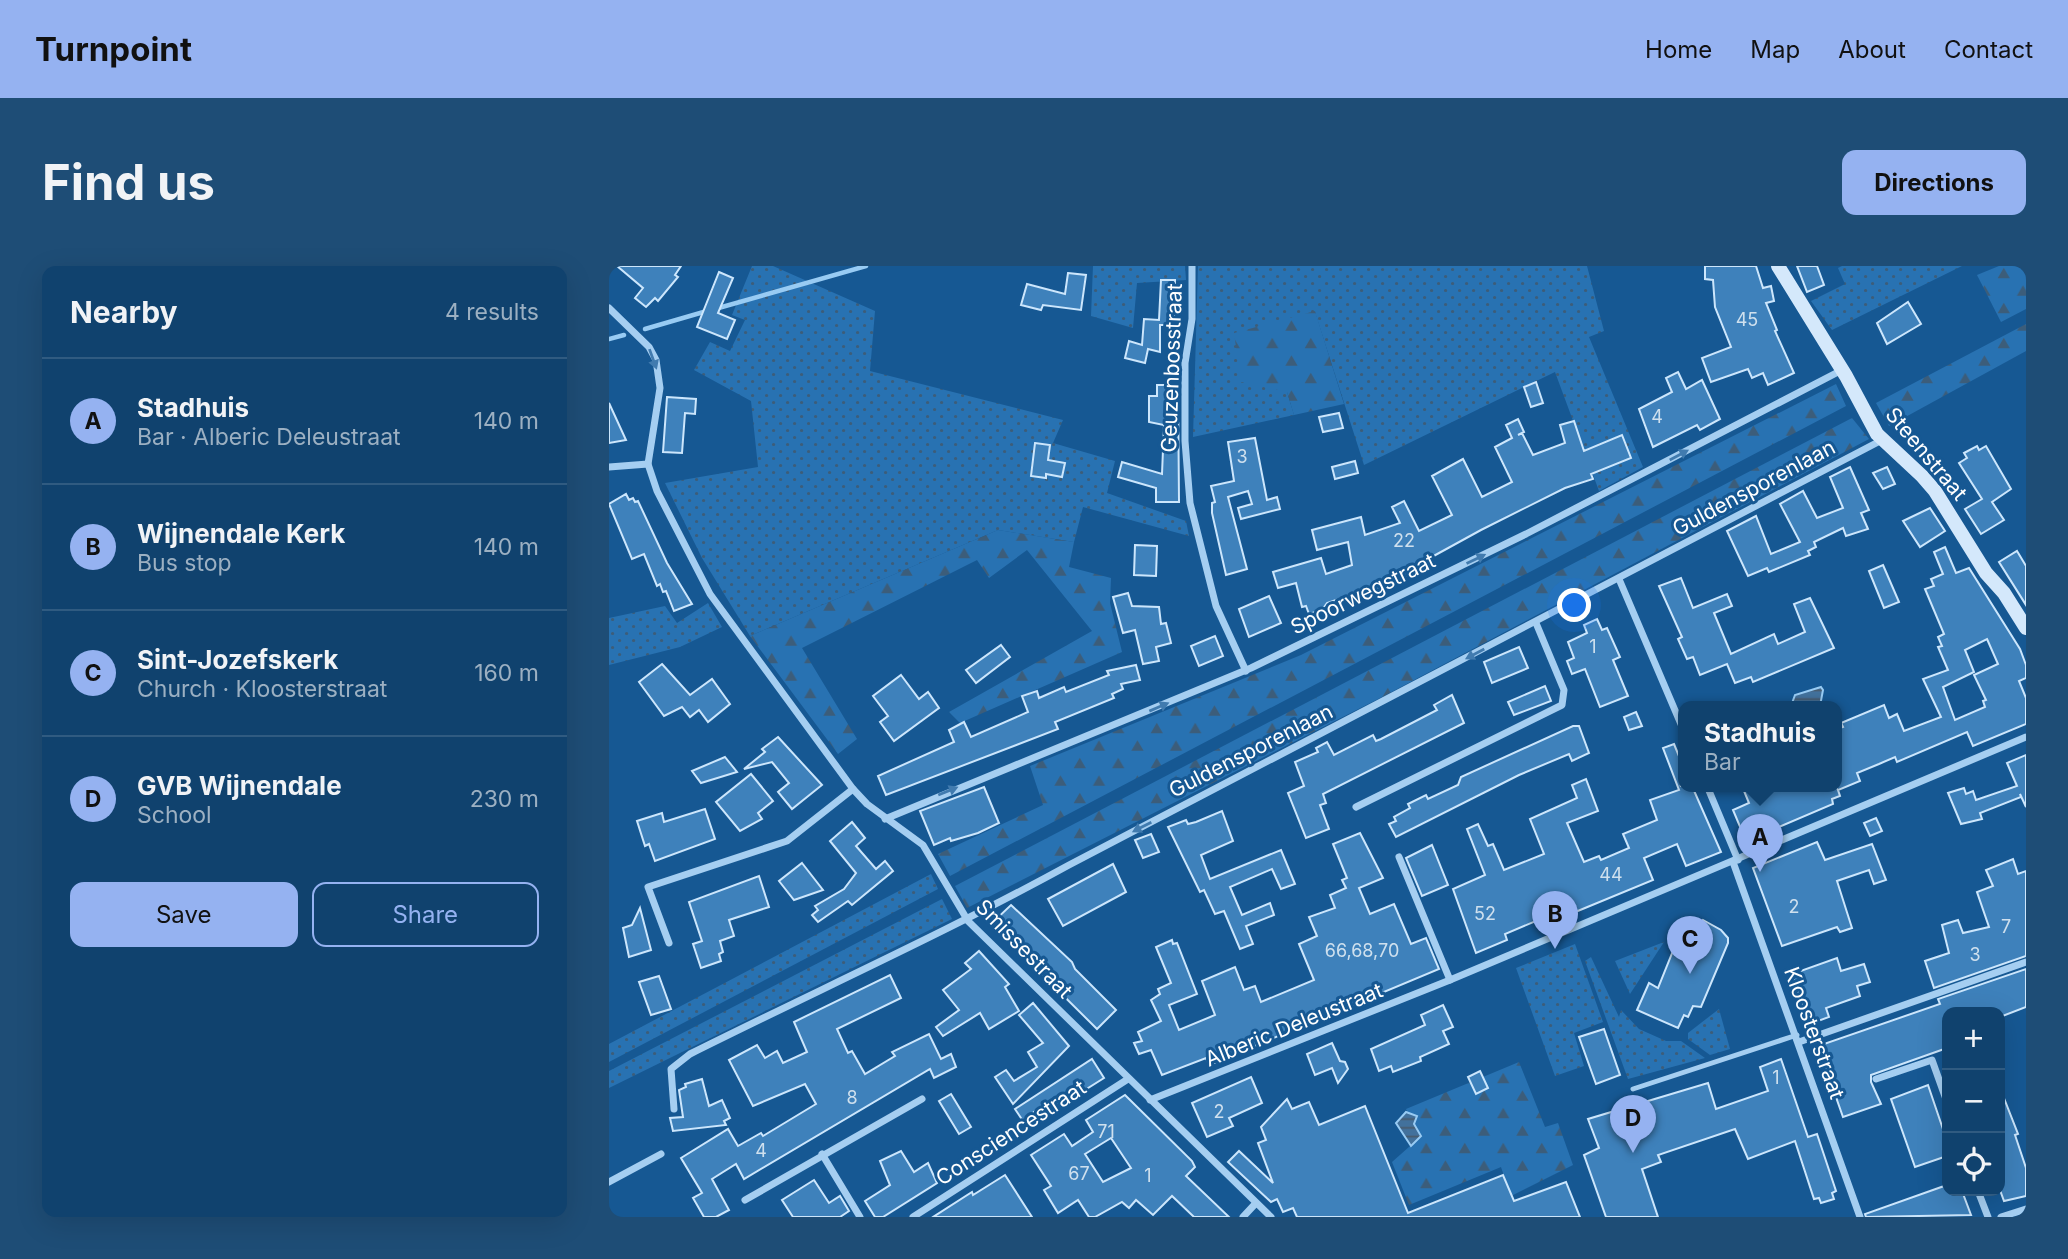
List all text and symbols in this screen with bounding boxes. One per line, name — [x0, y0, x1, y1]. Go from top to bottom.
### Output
text: Turnpoint — [35, 29, 192, 69]
text: Home — [1645, 35, 1712, 64]
text: Map — [1750, 35, 1800, 64]
text: About — [1838, 35, 1906, 64]
text: Contact — [1944, 35, 2033, 64]
button: Directions — [1842, 150, 2026, 215]
text: Find us — [42, 153, 215, 212]
street label: Geuzenbosstraat — [1156, 283, 1187, 453]
text: Nearby — [70, 294, 178, 330]
text: 4 results — [445, 298, 539, 326]
house number: 45 — [1736, 309, 1758, 330]
one-way arrow — [648, 348, 659, 369]
text: Stadhuis — [137, 392, 249, 423]
street label: Steenstraat — [1880, 402, 1972, 505]
house number: 4 — [1651, 406, 1663, 427]
text: A — [84, 407, 102, 435]
text: 140 m — [474, 407, 539, 435]
text: Bar · Alberic Deleustraat — [137, 423, 401, 451]
street label: Guldensporenlaan — [1668, 434, 1839, 541]
house number: 3 — [1236, 446, 1248, 467]
one-way arrow — [1669, 449, 1688, 461]
text: Wijnendale Kerk — [137, 518, 345, 549]
house number: 22 — [1393, 530, 1415, 551]
text: B — [85, 533, 101, 561]
text: 140 m — [474, 533, 539, 561]
street label: Spoorwegstraat — [1286, 548, 1439, 639]
text: Bus stop — [137, 549, 232, 577]
one-way arrow — [1466, 553, 1486, 564]
your location — [1557, 588, 1591, 622]
house number: 1 — [1589, 636, 1597, 657]
text: Sint-Jozefskerk — [137, 644, 338, 675]
one-way arrow — [1465, 649, 1485, 660]
text: C — [84, 659, 102, 687]
text: 160 m — [474, 659, 539, 687]
text: Church · Kloosterstraat — [137, 675, 387, 703]
street label: Guldensporenlaan — [1165, 698, 1337, 803]
one-way arrow — [1149, 701, 1169, 713]
popup — [1678, 701, 1842, 792]
text: Stadhuis — [1704, 717, 1816, 748]
text: Bar — [1704, 748, 1741, 776]
text: GVB Wijnendale — [137, 770, 342, 801]
text: D — [85, 785, 101, 813]
text: 230 m — [470, 785, 539, 813]
one-way arrow — [937, 785, 958, 796]
text: School — [137, 801, 212, 829]
pin: A — [1737, 814, 1783, 872]
one-way arrow — [1132, 820, 1152, 832]
house number: 44 — [1599, 864, 1623, 885]
button: Save — [70, 882, 298, 947]
button: Share — [312, 882, 539, 947]
pin: B — [1532, 891, 1578, 949]
street label: Smissestraat — [971, 894, 1078, 1003]
house number: 2 — [1789, 896, 1799, 917]
house number: 52 — [1474, 903, 1496, 924]
pin: C — [1667, 916, 1713, 974]
house number: 7 — [2001, 916, 2011, 937]
house number: 66,68,70 — [1325, 940, 1399, 961]
house number: 3 — [1969, 944, 1981, 965]
street label: Kloosterstraat — [1779, 963, 1850, 1102]
street label: Alberic Deleustraat — [1201, 977, 1386, 1072]
map controls — [1942, 1007, 2005, 1196]
button: + — [1942, 1007, 2005, 1070]
house number: 1 — [1772, 1067, 1780, 1088]
button: − — [1942, 1070, 2005, 1133]
street label: Consciencestraat — [931, 1075, 1090, 1190]
house number: 8 — [846, 1087, 858, 1108]
pin: D — [1610, 1095, 1656, 1153]
house number: 2 — [1214, 1101, 1224, 1122]
house number: 71 — [1097, 1121, 1115, 1142]
button: locate — [1942, 1133, 2005, 1196]
house number: 4 — [755, 1140, 767, 1161]
house number: 67 — [1068, 1163, 1090, 1184]
house number: 1 — [1144, 1165, 1152, 1186]

